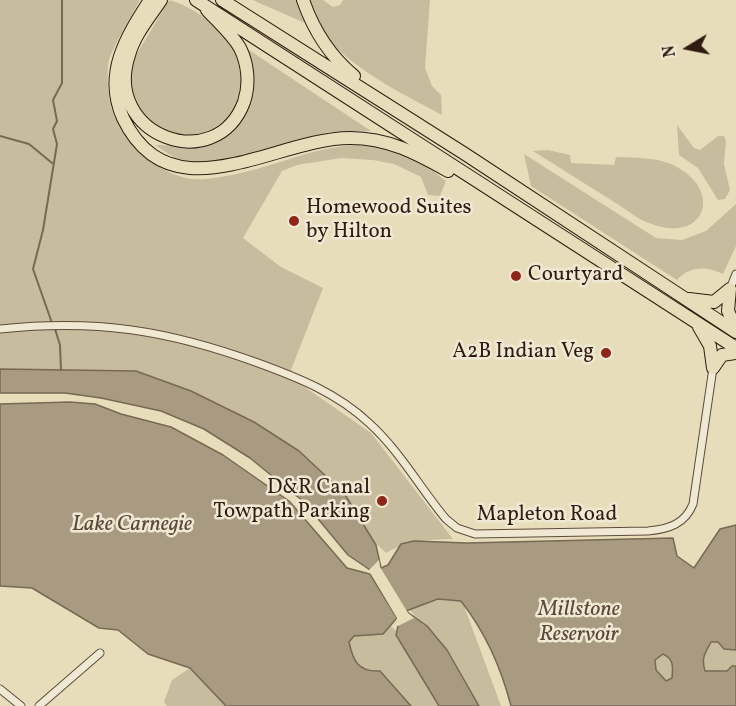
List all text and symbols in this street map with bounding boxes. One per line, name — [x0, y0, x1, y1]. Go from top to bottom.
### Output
north arrow — [658, 18, 718, 78]
text: N — [658, 43, 682, 59]
place label: Homewood Suites by Hilton — [306, 196, 472, 246]
marker: Homewood Suites by Hilton — [287, 214, 301, 228]
place label: Courtyard — [528, 263, 623, 289]
marker: Courtyard — [509, 269, 523, 283]
place label: A2B Indian Veg — [452, 340, 594, 366]
marker: A2B Indian Veg — [599, 346, 613, 360]
place label: D&R Canal Towpath Parking — [213, 476, 370, 526]
marker: D&R Canal Towpath Parking — [375, 494, 389, 508]
street label: Mapleton Road — [477, 503, 617, 529]
water label: Lake Carnegie — [72, 513, 192, 539]
water label: Millstone Reservoir — [538, 598, 620, 650]

